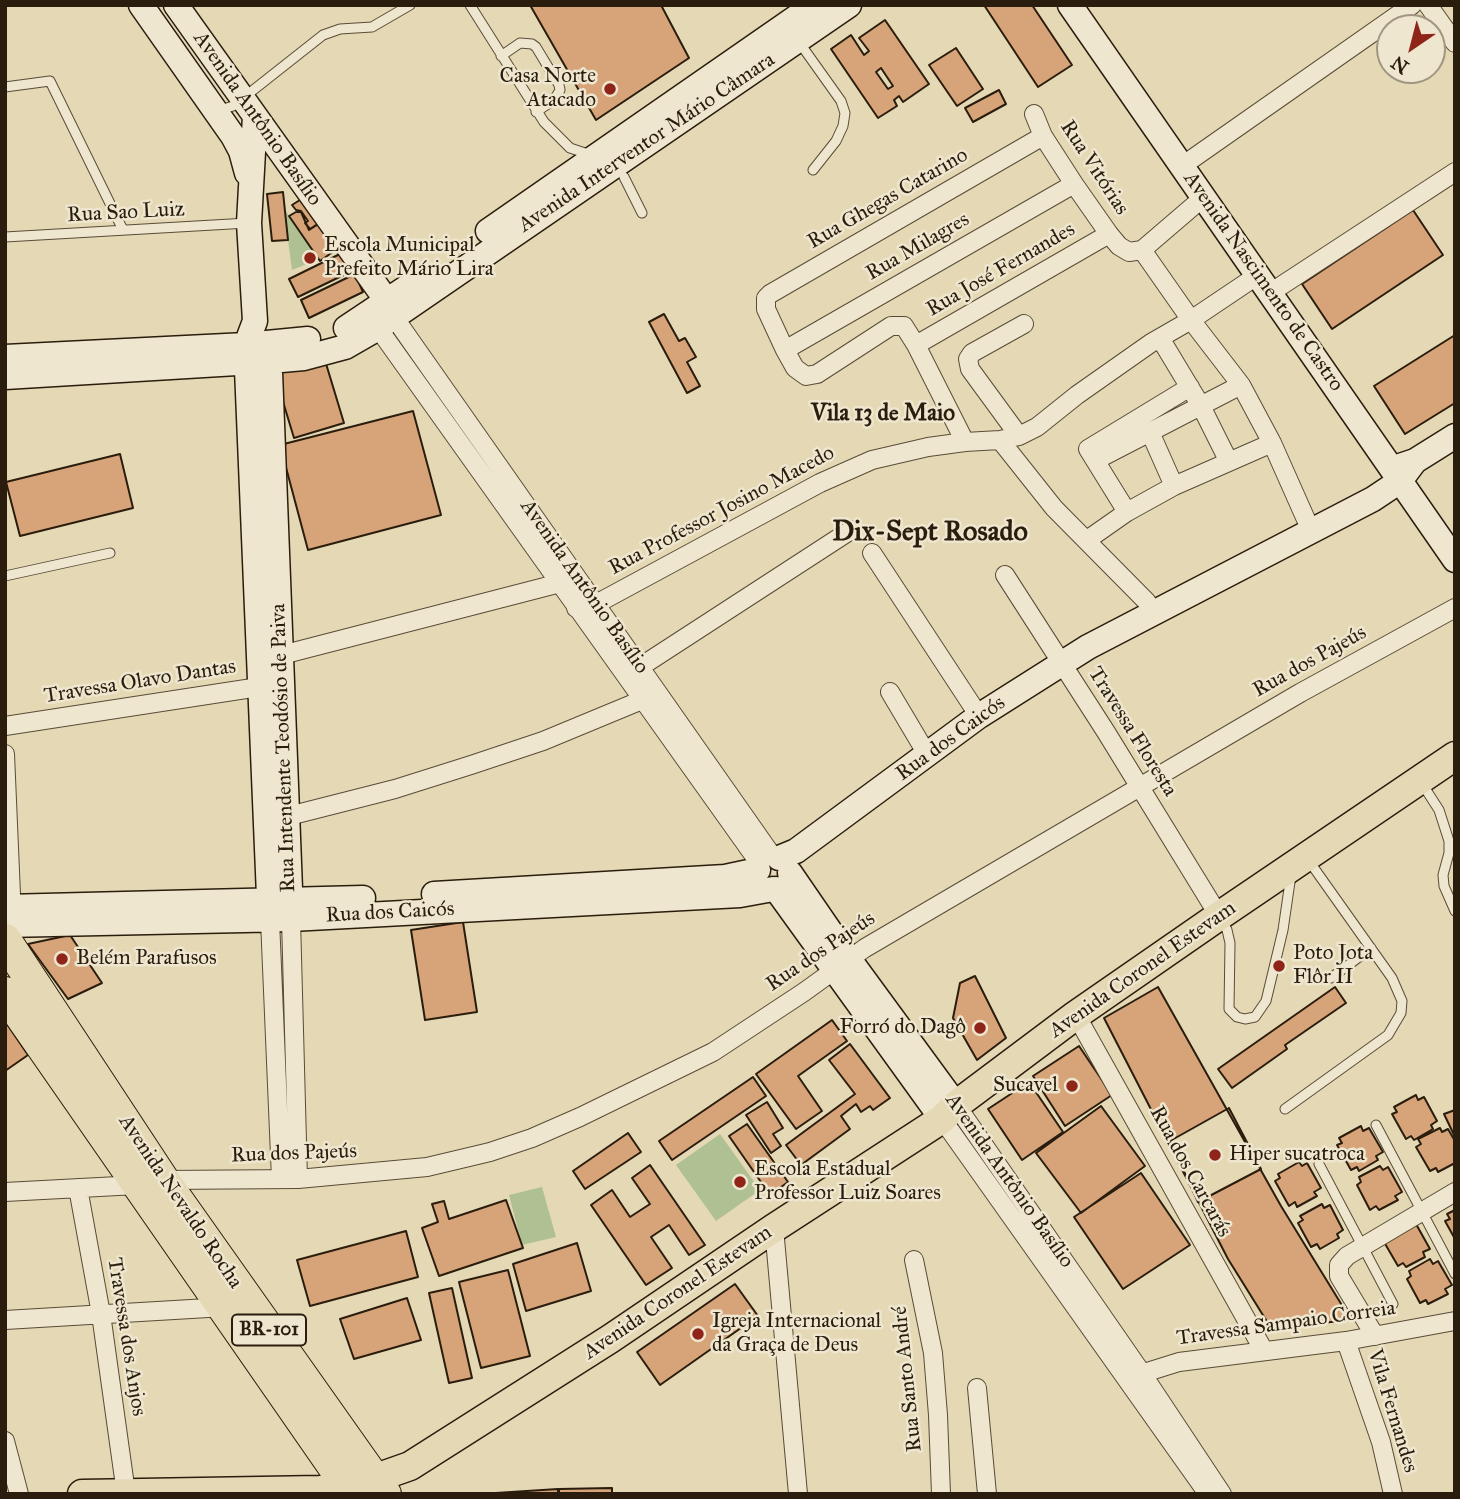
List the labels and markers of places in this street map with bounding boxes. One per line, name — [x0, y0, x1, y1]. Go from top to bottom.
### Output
place label: Casa Norte Atacado — [500, 64, 596, 114]
marker: Casa Norte Atacado — [602, 81, 618, 97]
place label: Escola Municipal Prefeito Mário Lira — [324, 233, 494, 283]
marker: Escola Municipal Prefeito Mário Lira — [302, 250, 318, 266]
place label: Poto Jota Flôr II — [1293, 941, 1373, 991]
place label: Belém Parafusos — [76, 946, 217, 972]
marker: Belém Parafusos — [54, 951, 70, 967]
marker: Poto Jota Flôr II — [1271, 958, 1287, 974]
place label: Forró do Dagô — [839, 1015, 966, 1041]
marker: Forró do Dagô — [972, 1020, 988, 1036]
place label: Sucavel — [993, 1073, 1058, 1099]
marker: Sucavel — [1064, 1078, 1080, 1094]
place label: Hiper sucatroca — [1229, 1142, 1365, 1168]
marker: Hiper sucatroca — [1207, 1147, 1223, 1163]
place label: Escola Estadual Professor Luiz Soares — [754, 1157, 941, 1207]
marker: Escola Estadual Professor Luiz Soares — [732, 1174, 748, 1190]
place label: Igreja Internacional da Graça de Deus — [712, 1309, 881, 1359]
marker: Igreja Internacional da Graça de Deus — [690, 1326, 706, 1342]

